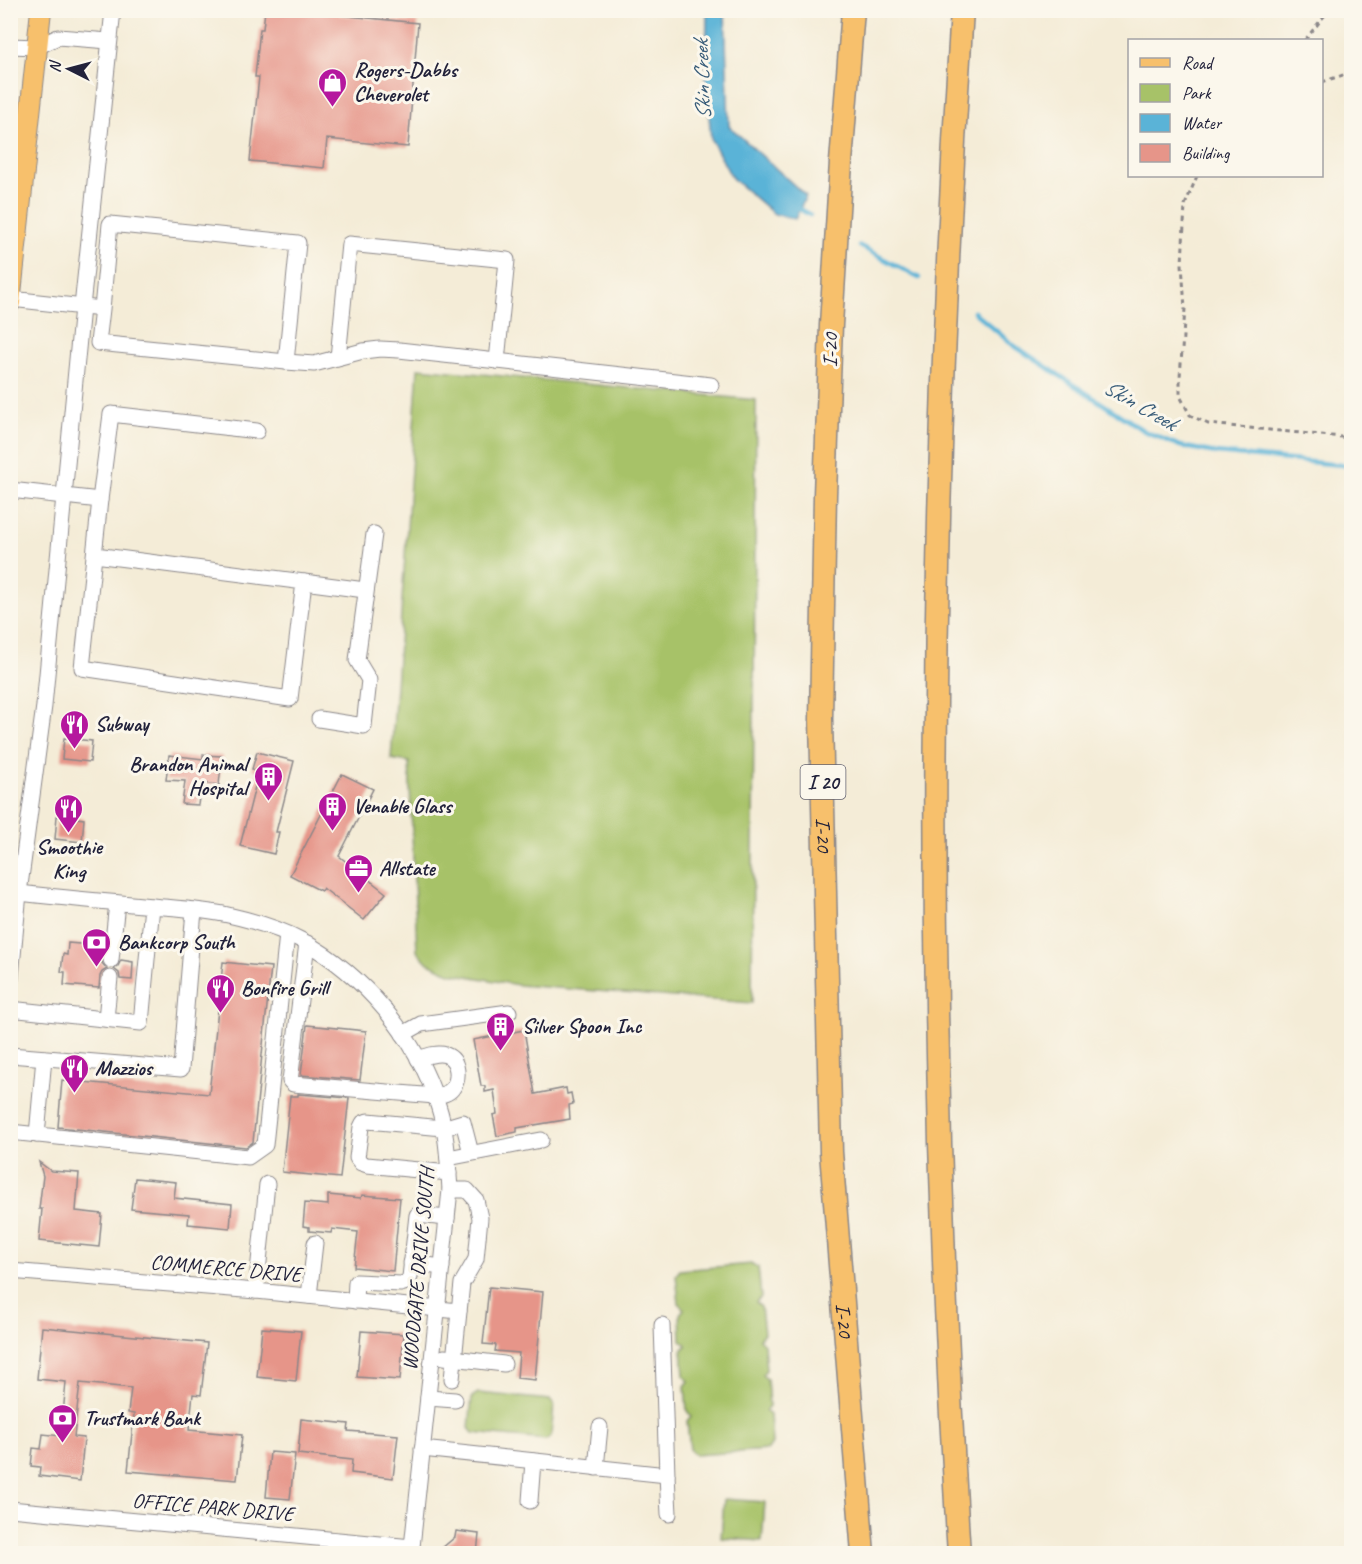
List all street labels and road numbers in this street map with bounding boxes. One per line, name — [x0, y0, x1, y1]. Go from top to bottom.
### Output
street label: I-20 — [816, 331, 844, 368]
road number: I 20 — [800, 765, 846, 799]
street label: I-20 — [810, 818, 837, 854]
street label: WOODGATE DRIVE SOUTH — [396, 1164, 440, 1371]
street label: COMMERCE DRIVE — [150, 1248, 305, 1288]
street label: I-20 — [830, 1302, 859, 1340]
street label: OFFICE PARK DRIVE — [131, 1487, 297, 1527]

